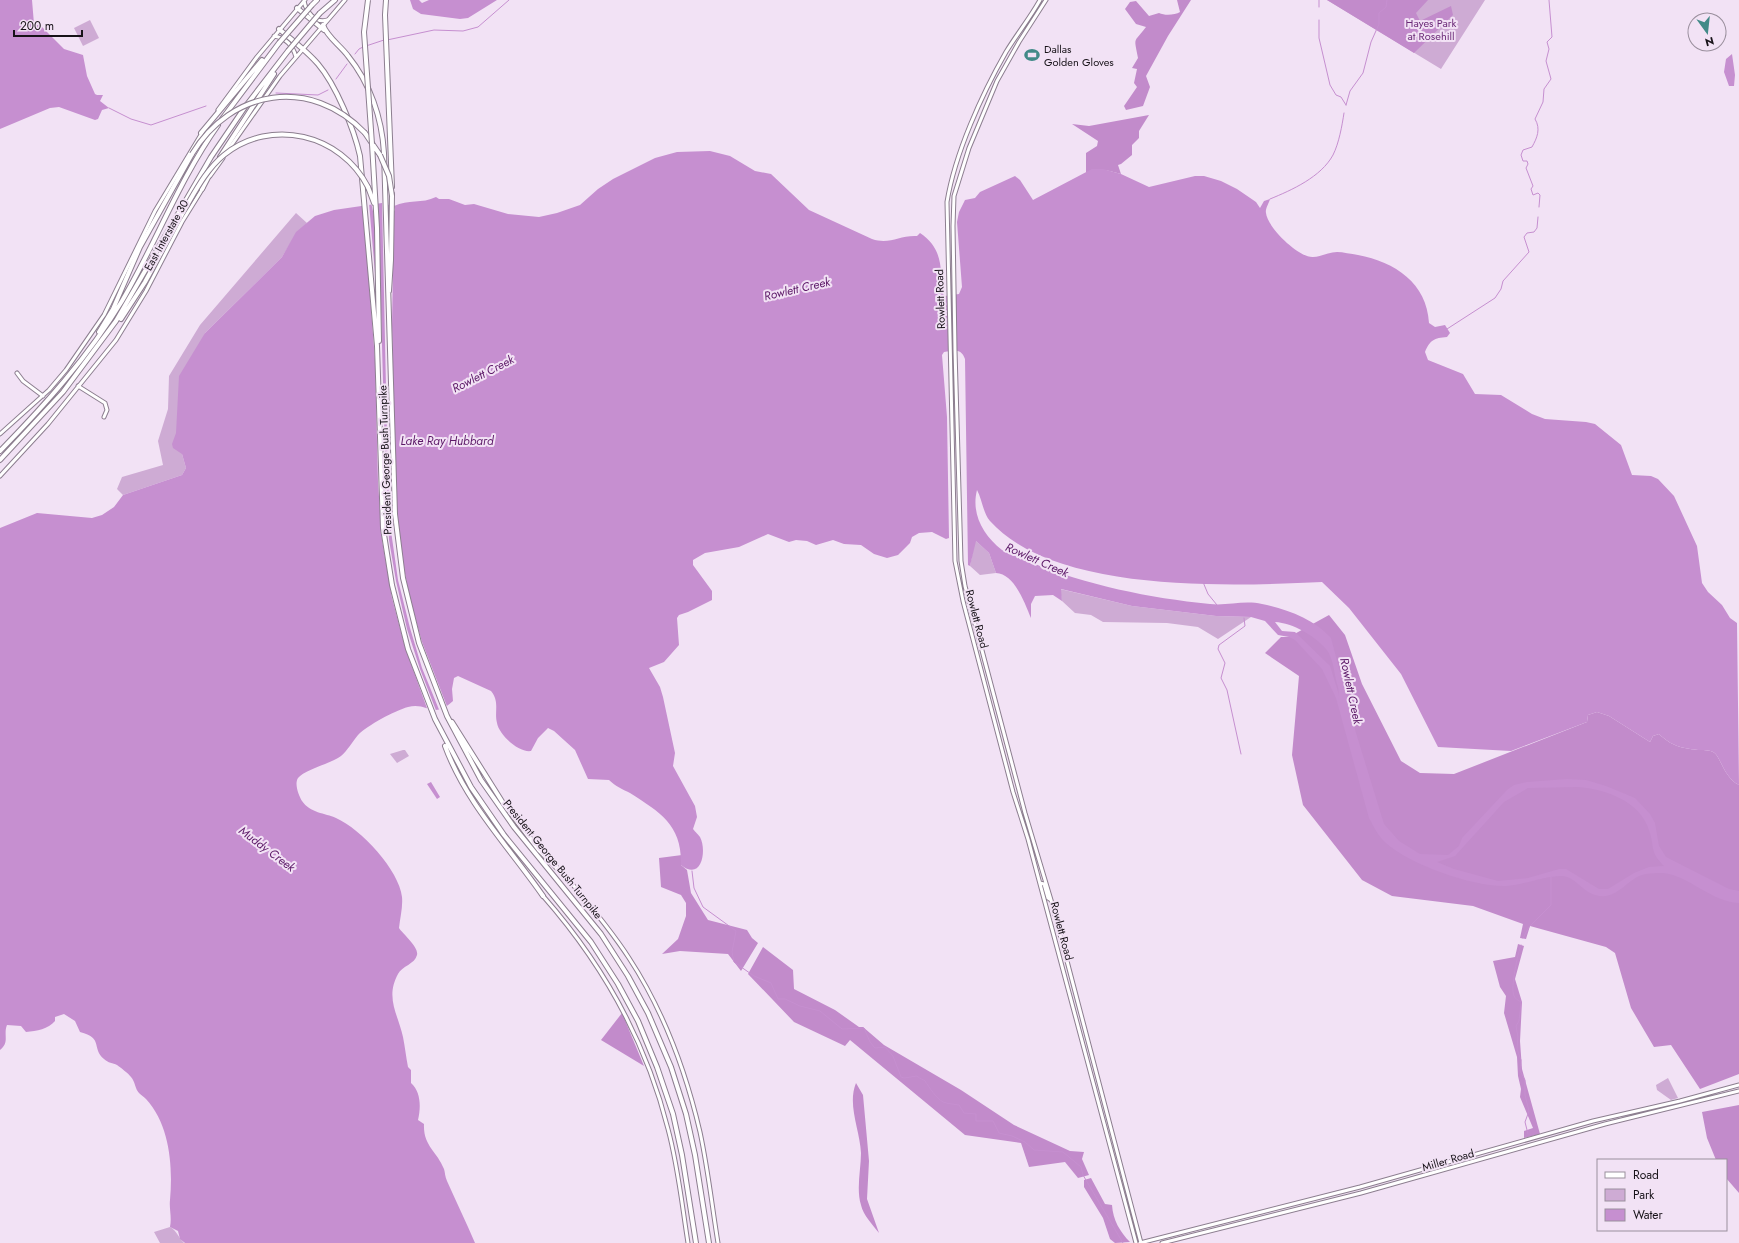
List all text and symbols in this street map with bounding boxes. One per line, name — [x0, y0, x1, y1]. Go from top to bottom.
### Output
scale bar — [14, 12, 82, 38]
north arrow — [1687, 12, 1727, 52]
park label: Hayes Park at Rosehill — [1406, 15, 1457, 44]
text: 200 m — [20, 17, 54, 35]
text: N — [1703, 33, 1716, 51]
place label: Dallas Golden Gloves — [1044, 41, 1114, 70]
sports icon: Dallas Golden Gloves — [1023, 46, 1041, 64]
street label: East Interstate 30 — [140, 196, 192, 273]
street label: Rowlett Road — [931, 269, 949, 329]
water label: Rowlett Creek — [762, 272, 833, 305]
water label: Rowlett Creek — [449, 350, 518, 397]
street label: President George Bush Turnpike — [374, 385, 396, 535]
water label: Lake Ray Hubbard — [400, 432, 495, 450]
water label: Rowlett Creek — [1003, 538, 1072, 582]
street label: Rowlett Road — [962, 588, 992, 650]
water label: Rowlett Creek — [1335, 656, 1367, 727]
street label: President George Bush Turnpike — [500, 796, 606, 922]
water label: Muddy Creek — [235, 822, 300, 877]
street label: Rowlett Road — [1047, 900, 1077, 962]
street label: Miller Road — [1420, 1145, 1476, 1175]
legend — [1597, 1159, 1727, 1231]
text: Road — [1633, 1166, 1659, 1184]
text: Park — [1633, 1186, 1655, 1204]
text: Water — [1633, 1206, 1664, 1224]

